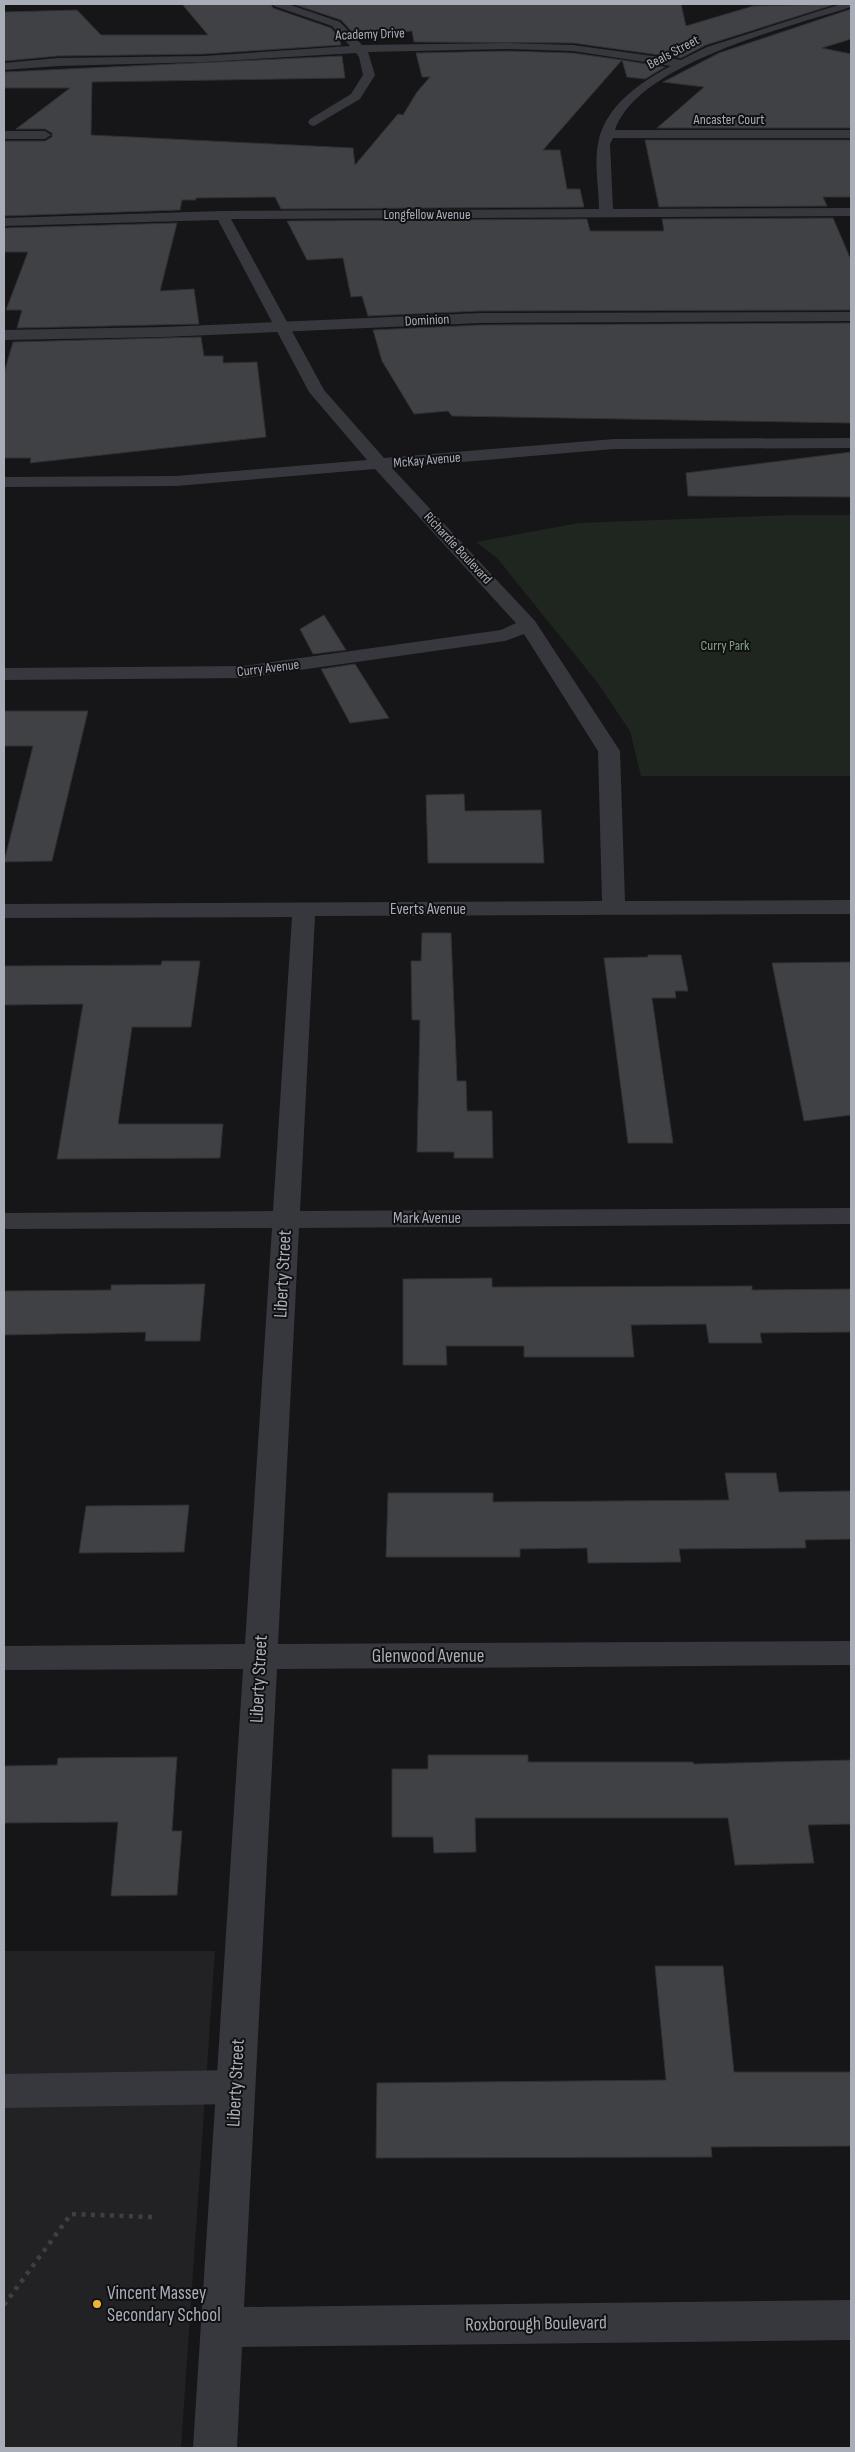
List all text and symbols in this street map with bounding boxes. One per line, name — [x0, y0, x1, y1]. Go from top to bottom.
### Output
street label: Academy Drive — [334, 24, 405, 44]
street label: Beals Street — [644, 31, 702, 73]
street label: Ancaster Court — [693, 111, 764, 128]
street label: Longfellow Avenue — [383, 206, 471, 223]
street label: Dominion — [404, 310, 450, 330]
street label: McKay Avenue — [393, 449, 461, 471]
street label: Richardie Boulevard — [420, 508, 496, 588]
park label: Curry Park — [701, 637, 750, 654]
street label: Curry Avenue — [236, 656, 300, 680]
street label: Everts Avenue — [390, 900, 466, 919]
street label: Mark Avenue — [393, 1209, 461, 1228]
street label: Liberty Street — [269, 1229, 297, 1319]
street label: Liberty Street — [245, 1634, 273, 1724]
street label: Glenwood Avenue — [372, 1645, 484, 1668]
street label: Liberty Street — [222, 2038, 250, 2128]
place label: Vincent Massey Secondary School — [107, 2282, 221, 2327]
marker: Vincent Massey Secondary School — [91, 2298, 103, 2310]
street label: Roxborough Boulevard — [465, 2311, 607, 2337]

